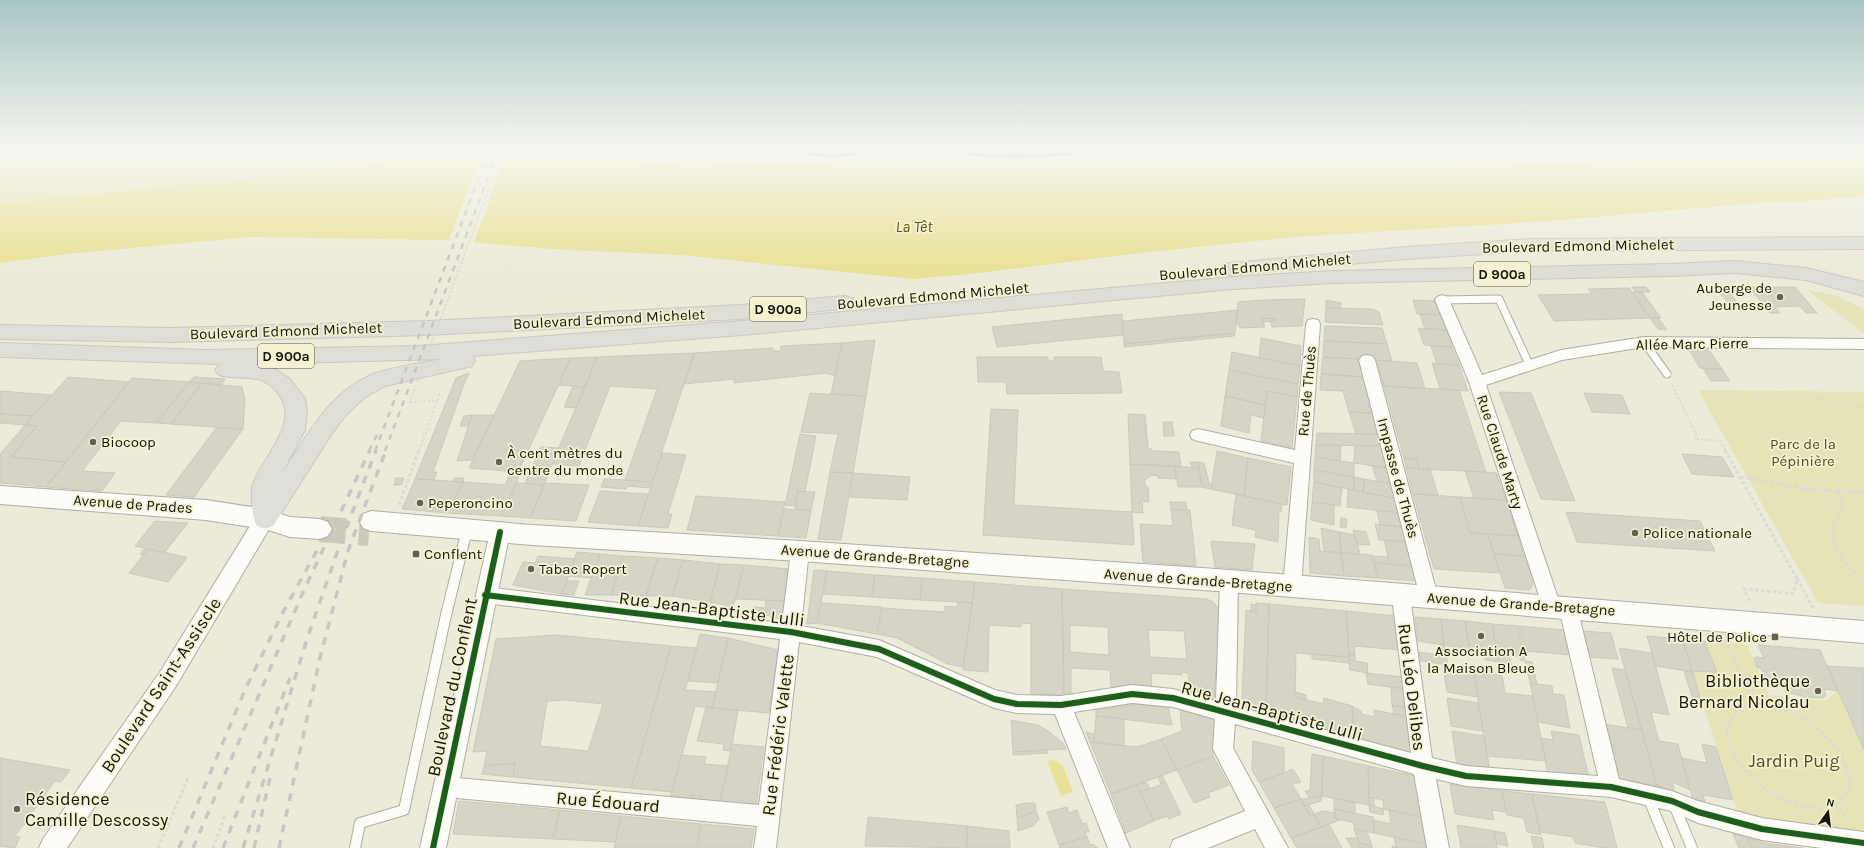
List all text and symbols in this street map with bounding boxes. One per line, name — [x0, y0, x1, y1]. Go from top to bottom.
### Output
water label: La Têt — [895, 217, 933, 236]
street label: Boulevard Edmond Michelet — [1482, 235, 1675, 257]
street label: Boulevard Edmond Michelet — [1158, 250, 1352, 284]
road number: D 900a — [1474, 262, 1530, 286]
street label: Boulevard Edmond Michelet — [836, 279, 1030, 313]
place label: Auberge de Jeunesse — [1696, 279, 1772, 314]
marker: Auberge de Jeunesse — [1775, 292, 1785, 302]
road number: D 900a — [750, 297, 806, 321]
street label: Boulevard Edmond Michelet — [512, 305, 706, 333]
street label: Boulevard Edmond Michelet — [190, 319, 383, 343]
street label: Allée Marc Pierre — [1635, 334, 1749, 354]
road number: D 900a — [258, 344, 314, 368]
street label: Rue de Thuès — [1294, 345, 1320, 437]
street label: Rue Claude Marty — [1473, 392, 1527, 512]
street label: Impasse de Thuès — [1373, 416, 1423, 540]
place label: Biocoop — [101, 433, 156, 451]
park label: Parc de la Pépinière — [1770, 435, 1836, 470]
marker: Biocoop — [88, 437, 98, 447]
place label: À cent mètres du centre du monde — [507, 444, 623, 479]
marker: À cent mètres du centre du monde — [494, 457, 504, 467]
street label: Avenue de Prades — [73, 491, 193, 517]
place label: Peperoncino — [428, 494, 513, 512]
marker: Peperoncino — [415, 498, 425, 508]
place label: Police nationale — [1643, 524, 1752, 542]
marker: Police nationale — [1630, 528, 1640, 538]
street label: Avenue de Grande-Bretagne — [780, 540, 970, 572]
place label: Conflent — [424, 545, 483, 563]
marker: Conflent — [411, 549, 421, 559]
place label: Tabac Ropert — [539, 560, 627, 578]
marker: Tabac Ropert — [526, 564, 536, 574]
street label: Avenue de Grande-Bretagne — [1103, 564, 1293, 596]
street label: Rue Jean-Baptiste Lulli — [618, 587, 806, 631]
street label: Avenue de Grande-Bretagne — [1426, 588, 1616, 620]
street label: Boulevard Saint-Assiscle — [96, 593, 226, 777]
street label: Boulevard du Conflent — [422, 595, 482, 778]
street label: Rue Léo Delibes — [1393, 622, 1431, 752]
place label: Hôtel de Police — [1667, 628, 1767, 646]
marker: Association A la Maison Bleue — [1476, 631, 1486, 641]
marker: Hôtel de Police — [1770, 632, 1780, 642]
place label: Association A la Maison Bleue — [1427, 642, 1535, 677]
street label: Rue Frédéric Valette — [757, 653, 799, 817]
place label: Bibliothèque Bernard Nicolau — [1678, 670, 1810, 713]
street label: Rue Jean-Baptiste Lulli — [1179, 676, 1365, 746]
marker: Bibliothèque Bernard Nicolau — [1813, 686, 1823, 696]
park label: Jardin Puig — [1748, 750, 1840, 772]
street label: Rue Édouard — [555, 786, 661, 817]
place label: Résidence Camille Descossy — [25, 788, 169, 831]
north arrow — [1808, 792, 1848, 832]
text: N — [1825, 796, 1836, 810]
marker: Résidence Camille Descossy — [12, 804, 22, 814]

